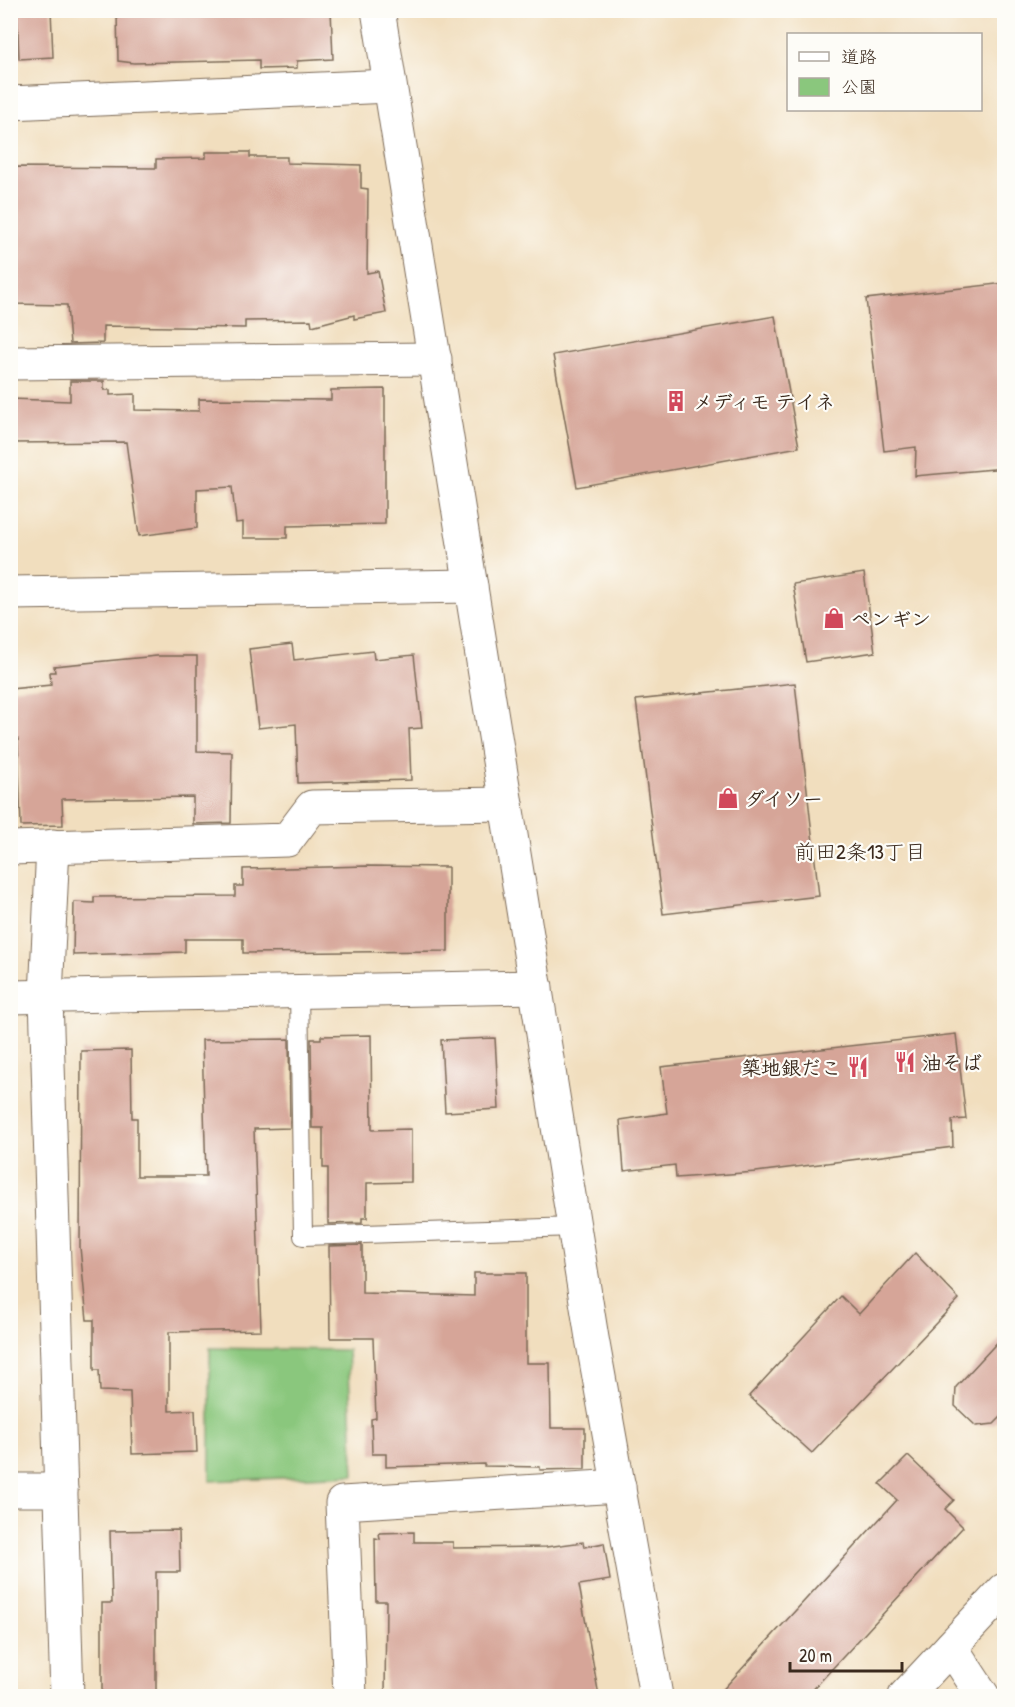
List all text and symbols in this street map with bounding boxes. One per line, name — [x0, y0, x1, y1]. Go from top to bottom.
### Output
legend — [787, 33, 982, 111]
text: 道路 — [841, 44, 877, 69]
text: 公園 — [841, 74, 877, 99]
place label: メディモ テイネ — [693, 388, 835, 415]
building icon: メディモ テイネ — [664, 389, 688, 413]
place label: ペンギン — [851, 605, 931, 632]
shop icon: ペンギン — [822, 606, 846, 630]
place label: ダイソー — [745, 785, 823, 812]
shop icon: ダイソー — [716, 786, 740, 810]
district label: 前田2条13丁目 — [794, 837, 926, 866]
place label: 油そば — [922, 1049, 982, 1076]
restaurant icon: 油そば — [893, 1050, 917, 1074]
place label: 築地銀だこ — [741, 1054, 841, 1081]
restaurant icon: 築地銀だこ — [846, 1055, 870, 1079]
scale bar — [790, 1635, 902, 1673]
text: 20 m — [799, 1643, 832, 1668]

